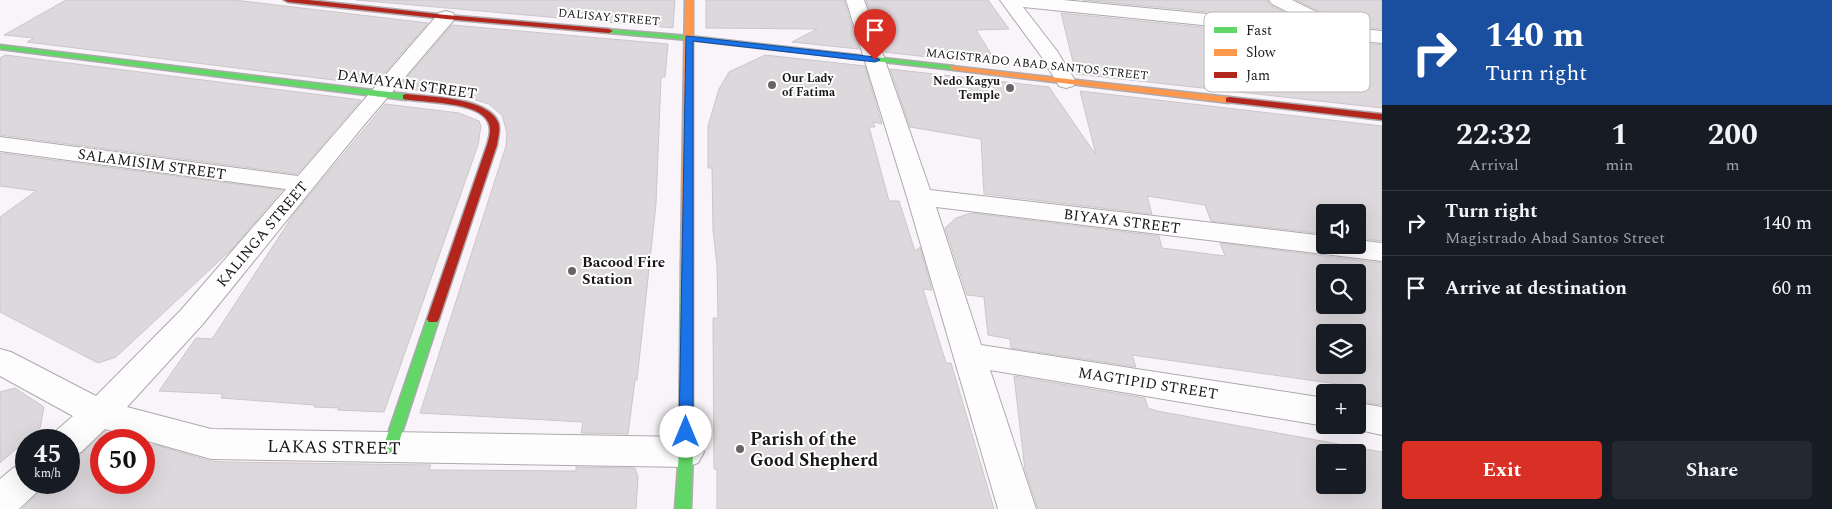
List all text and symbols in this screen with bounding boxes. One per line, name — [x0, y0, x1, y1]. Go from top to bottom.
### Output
street label: DALISAY STREET — [557, 4, 661, 31]
pin — [854, 9, 896, 60]
text: 140 m — [1485, 9, 1584, 62]
legend — [1204, 12, 1370, 92]
icon: arrive — [861, 16, 889, 44]
text: Fast — [1246, 20, 1272, 41]
icon: right — [1402, 20, 1467, 85]
text: Slow — [1246, 42, 1276, 63]
street label: MAGISTRADO ABAD SANTOS STREET — [925, 43, 1149, 86]
text: Turn right — [1485, 57, 1587, 90]
street label: DAMAYAN STREET — [335, 63, 478, 106]
text: Jam — [1246, 65, 1270, 86]
place label: Our Lady of Fatima — [782, 69, 836, 102]
place label: Nedo Kagyu Temple — [933, 72, 1000, 105]
marker: Our Lady of Fatima — [766, 79, 778, 91]
marker: Nedo Kagyu Temple — [1004, 82, 1016, 94]
text: 22:32 — [1456, 112, 1531, 158]
text: 1 — [1611, 112, 1628, 158]
text: 200 — [1707, 112, 1758, 158]
street label: SALAMISIM STREET — [76, 143, 227, 186]
text: Arrival — [1469, 153, 1519, 177]
text: min — [1605, 153, 1633, 177]
text: m — [1726, 153, 1740, 177]
street label: KALINGA STREET — [211, 176, 314, 293]
text: Turn right — [1445, 197, 1538, 226]
street label: BIYAYA STREET — [1062, 203, 1182, 240]
map controls — [1316, 204, 1366, 494]
button: sound — [1316, 204, 1366, 254]
icon: right — [1402, 209, 1430, 237]
text: 140 m — [1762, 209, 1812, 238]
text: Magistrado Abad Santos Street — [1445, 226, 1665, 250]
place label: Bacood Fire Station — [582, 251, 665, 291]
button: search — [1316, 264, 1366, 314]
marker: Bacood Fire Station — [566, 265, 578, 277]
icon: arrive — [1402, 274, 1430, 302]
text: Arrive at destination — [1445, 274, 1627, 303]
text: 60 m — [1772, 274, 1812, 303]
button: layers — [1316, 324, 1366, 374]
street label: MAGTIPID STREET — [1076, 361, 1219, 406]
button: + — [1316, 384, 1366, 434]
position arrow — [659, 405, 711, 457]
place label: Parish of the Good Shepherd — [750, 426, 879, 474]
speed limit sign: 50 — [90, 429, 155, 494]
street label: LAKAS STREET — [267, 433, 401, 462]
text: 45 — [33, 436, 62, 474]
button: Exit — [1402, 441, 1602, 499]
button: Share — [1612, 441, 1812, 499]
marker: Parish of the Good Shepherd — [734, 443, 746, 455]
button: − — [1316, 444, 1366, 494]
text: km/h — [34, 464, 61, 483]

